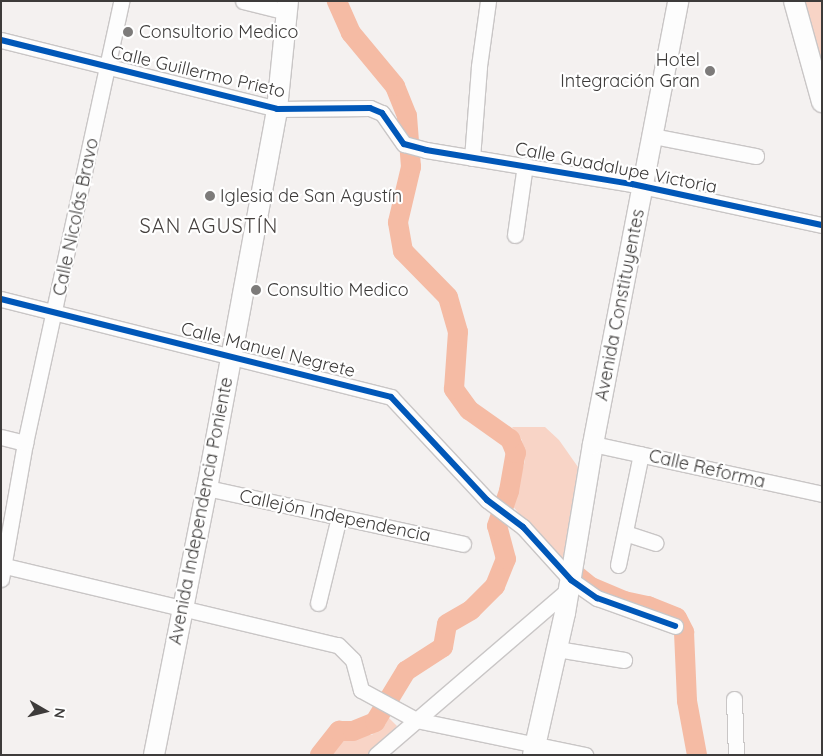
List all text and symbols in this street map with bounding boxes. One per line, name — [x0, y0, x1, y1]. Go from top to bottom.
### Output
place label: Consultorio Medico — [139, 21, 298, 43]
marker: Consultorio Medico — [121, 25, 135, 39]
street label: Calle Guillermo Prieto — [109, 41, 287, 103]
place label: Hotel Integración Gran — [560, 50, 700, 92]
marker: Hotel Integración Gran — [704, 65, 716, 77]
street label: Calle Nicolás Bravo — [49, 136, 103, 298]
street label: Calle Guadalupe Victoria — [513, 138, 719, 198]
place label: Iglesia de San Agustín — [220, 185, 402, 207]
marker: Iglesia de San Agustín — [204, 190, 216, 202]
street label: Avenida Constituyentes — [591, 207, 649, 403]
district label: SAN AGUSTÍN — [138, 213, 280, 237]
place label: Consultio Medico — [267, 279, 409, 301]
marker: Consultio Medico — [249, 283, 263, 297]
street label: Calle Manuel Negrete — [179, 318, 357, 382]
street label: Avenida Independencia Poniente — [164, 375, 238, 647]
street label: Calle Reforma — [647, 445, 767, 493]
street label: Callejón Independencia — [237, 485, 433, 547]
north arrow — [20, 686, 70, 736]
text: N — [50, 707, 69, 719]

